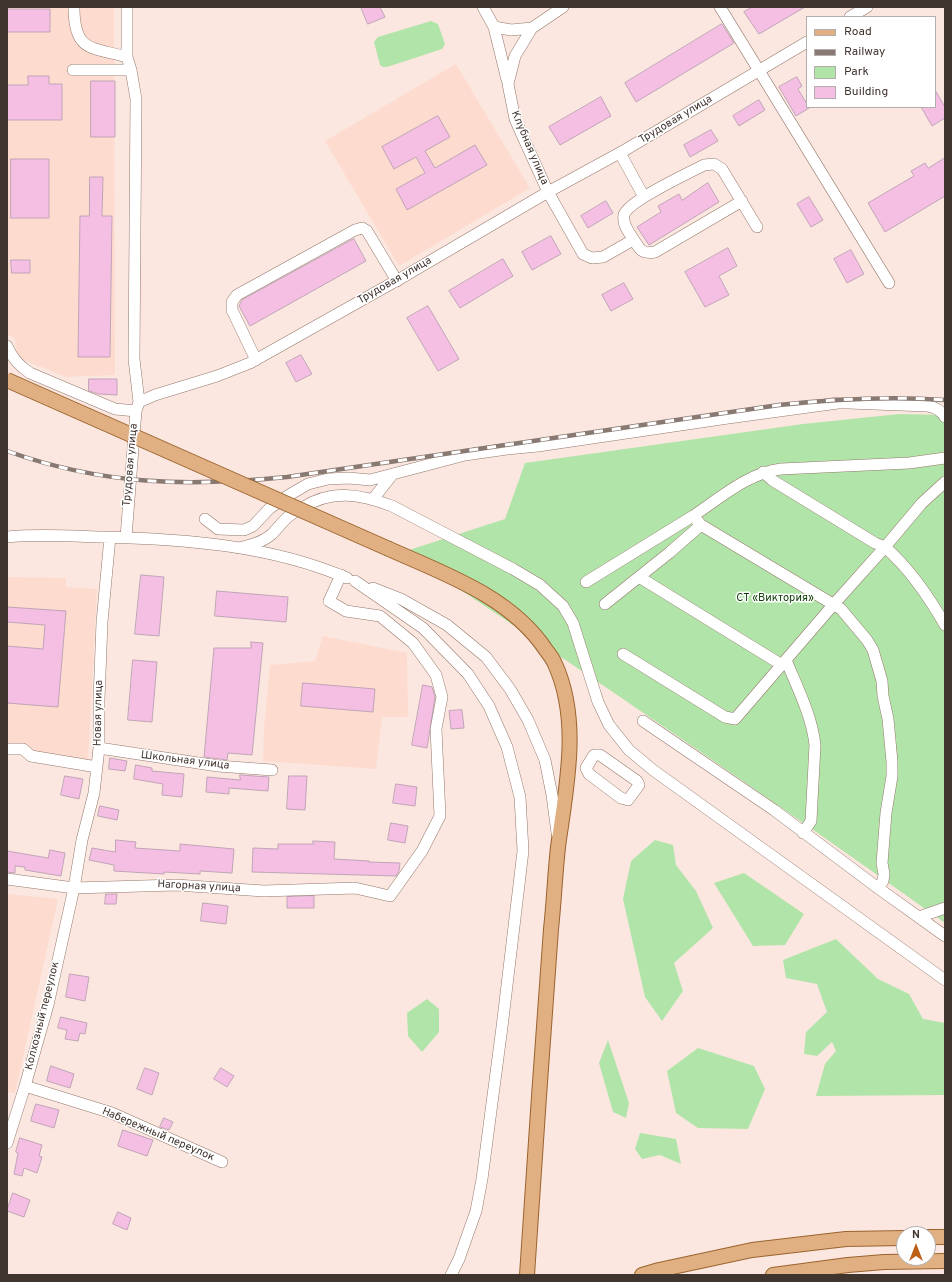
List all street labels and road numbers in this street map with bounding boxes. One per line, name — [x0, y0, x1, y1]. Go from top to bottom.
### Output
street label: Трудовая улица — [637, 93, 715, 147]
street label: Клубная улица — [507, 109, 551, 187]
street label: Трудовая улица — [356, 254, 434, 308]
street label: Трудовая улица — [121, 423, 141, 507]
street label: Новая улица — [92, 680, 106, 746]
street label: Школьная улица — [140, 749, 230, 773]
street label: Нагорная улица — [157, 878, 241, 896]
street label: Колхозный переулок — [23, 960, 63, 1072]
street label: Набережный переулок — [100, 1105, 216, 1165]

